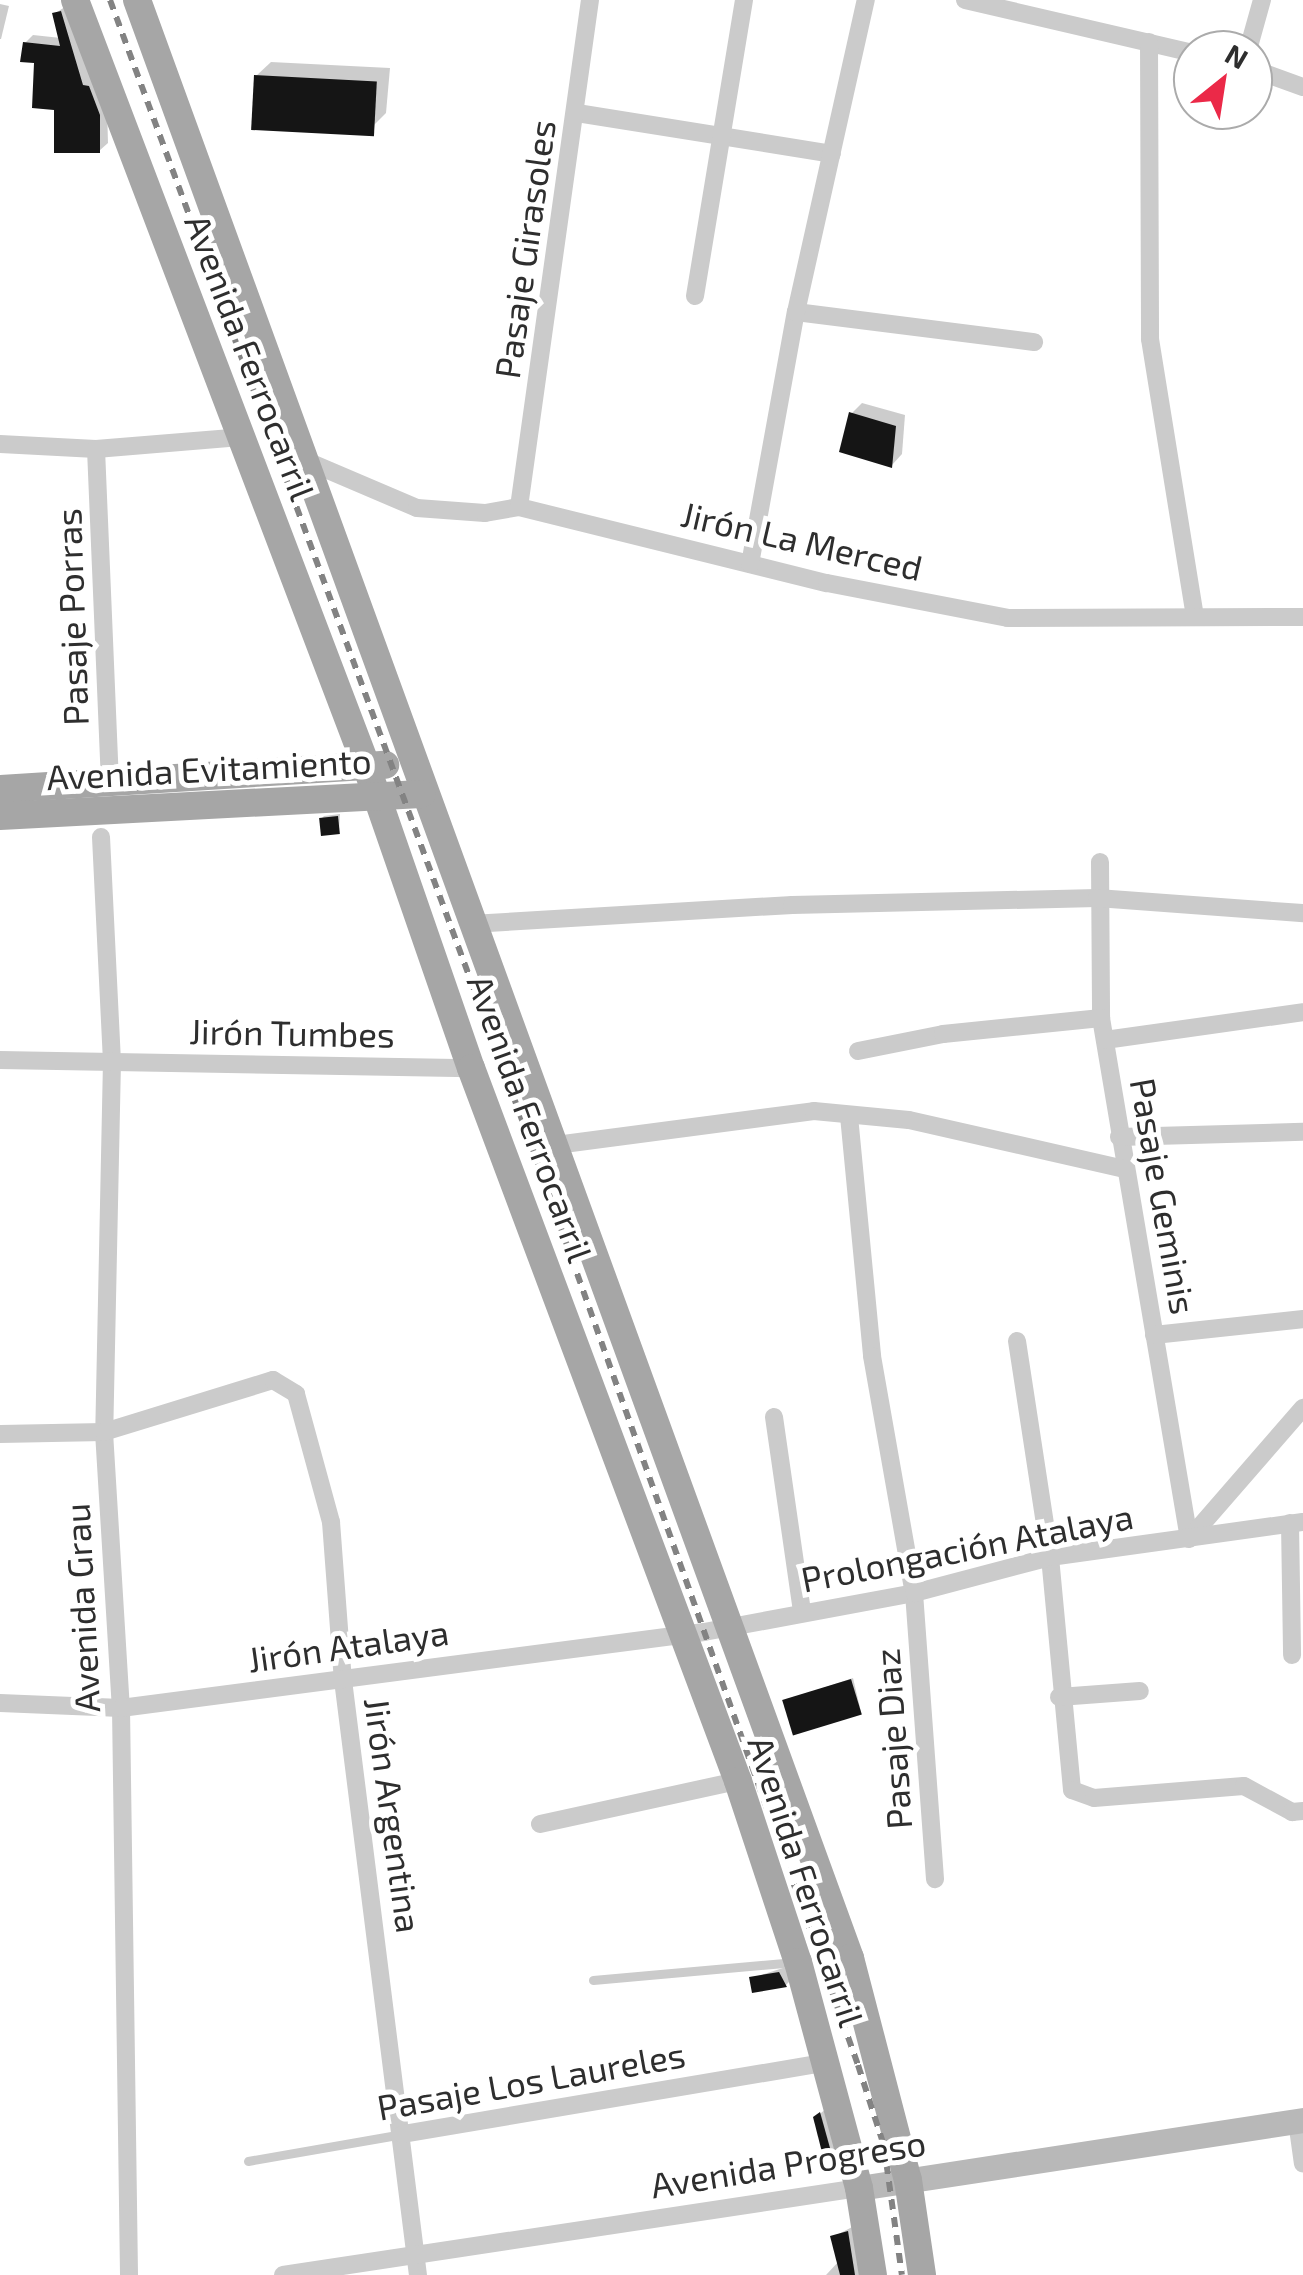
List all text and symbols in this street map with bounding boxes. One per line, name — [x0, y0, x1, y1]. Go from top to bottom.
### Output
north arrow — [1173, 30, 1273, 130]
text: N — [1220, 36, 1254, 76]
street label: Pasaje Girasoles — [485, 117, 563, 381]
street label: Avenida Ferrocarril — [177, 208, 325, 506]
street label: Jirón La Merced — [677, 492, 927, 588]
street label: Pasaje Porras — [46, 508, 96, 726]
street label: Avenida Evitamiento — [45, 739, 373, 797]
street label: Avenida Ferrocarril — [460, 969, 602, 1267]
street label: Jirón Tumbes — [188, 1009, 396, 1055]
street label: Pasaje Geminis — [1123, 1075, 1205, 1317]
street label: Prolongación Atalaya — [797, 1494, 1137, 1600]
street label: Avenida Grau — [55, 1502, 107, 1714]
street label: Jirón Atalaya — [244, 1610, 452, 1680]
street label: Pasaje Diaz — [865, 1647, 919, 1831]
street label: Jirón Argentina — [357, 1694, 431, 1936]
street label: Avenida Ferrocarril — [740, 1731, 874, 2031]
street label: Pasaje Los Laureles — [374, 2032, 688, 2128]
street label: Avenida Progreso — [647, 2121, 929, 2205]

